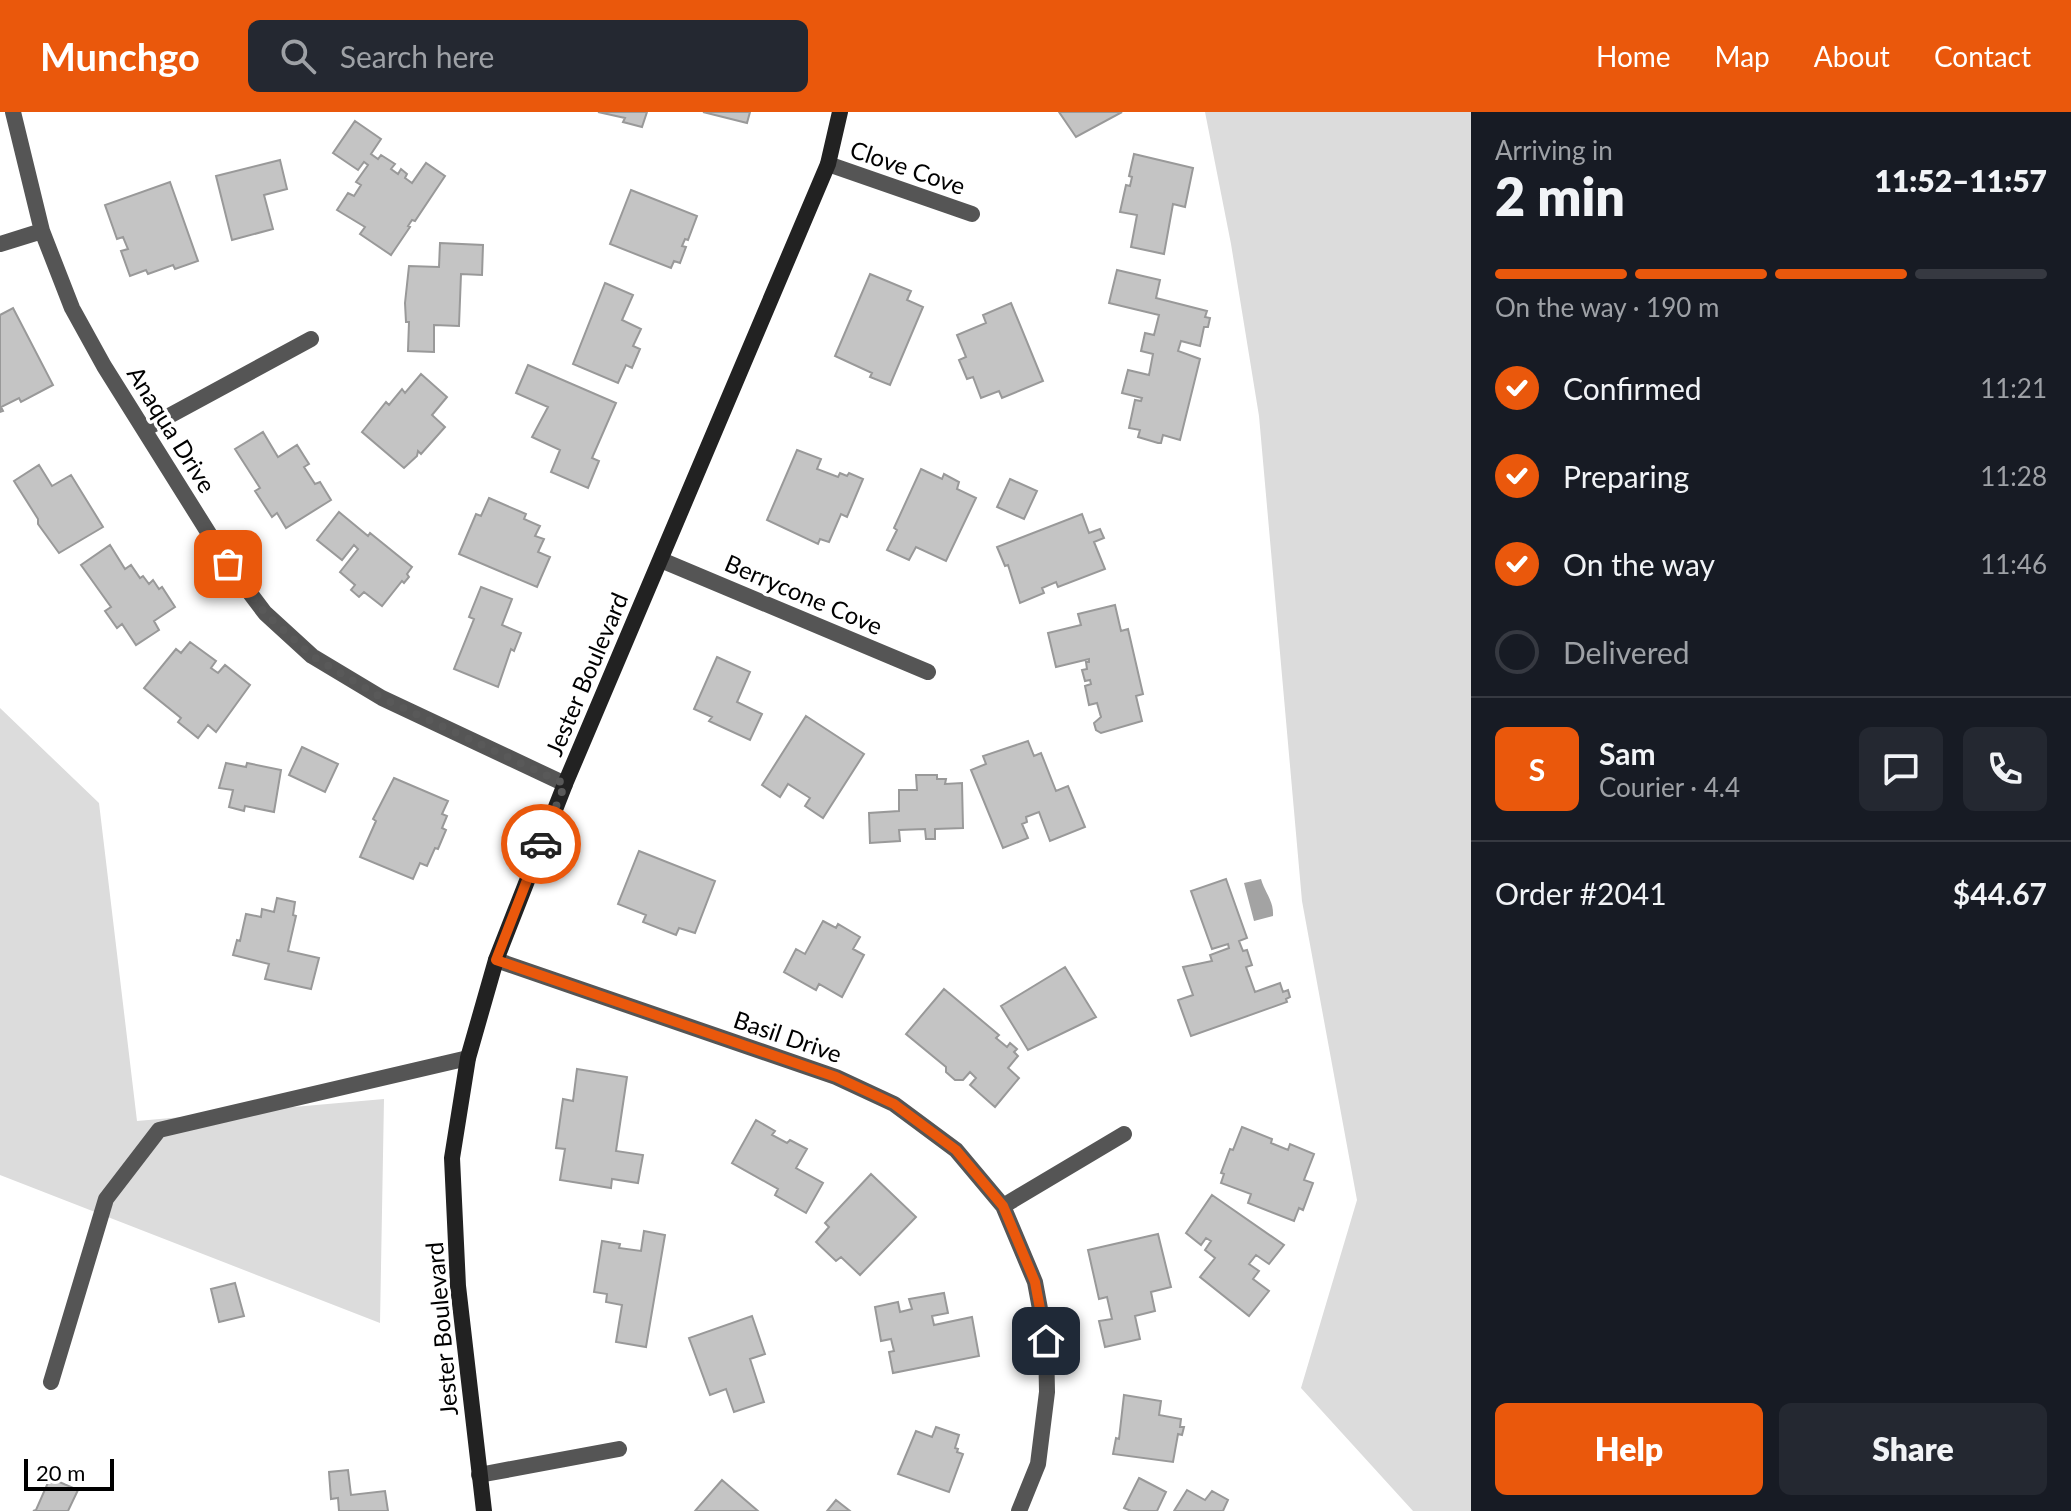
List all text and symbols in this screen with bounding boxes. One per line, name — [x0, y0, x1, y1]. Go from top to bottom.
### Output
search box — [248, 20, 808, 92]
text: Munchgo — [40, 33, 200, 79]
icon: search — [276, 34, 320, 78]
text: Search here — [340, 38, 494, 74]
text: Home — [1596, 39, 1671, 73]
text: Map — [1715, 39, 1770, 73]
text: About — [1814, 39, 1890, 73]
text: Contact — [1934, 39, 2031, 73]
street label: Clove Cove — [847, 134, 969, 200]
text: Arriving in — [1495, 134, 1613, 166]
text: 11:52–11:57 — [1874, 162, 2047, 198]
text: 2 min — [1495, 165, 1625, 227]
text: On the way · 190 m — [1495, 291, 1719, 323]
street label: Anaqua Drive — [122, 360, 222, 498]
icon: check — [1495, 366, 1539, 410]
text: Confirmed — [1563, 370, 1702, 406]
text: 11:21 — [1980, 372, 2047, 404]
icon: check — [1495, 454, 1539, 498]
text: Preparing — [1563, 458, 1689, 494]
text: 11:28 — [1980, 460, 2047, 492]
pin — [194, 530, 262, 598]
icon: bag — [206, 542, 250, 586]
icon: check — [1495, 542, 1539, 586]
text: On the way — [1563, 546, 1715, 582]
street label: Berrycone Cove — [721, 548, 887, 640]
text: 11:46 — [1980, 548, 2047, 580]
street label: Jester Boulevard — [539, 588, 633, 760]
text: Delivered — [1563, 634, 1690, 670]
button: chat — [1859, 727, 1943, 811]
button: phone — [1963, 727, 2047, 811]
text: Sam — [1599, 735, 1656, 771]
text: S — [1529, 751, 1545, 787]
text: Courier · 4.4 — [1599, 771, 1740, 803]
courier — [501, 804, 581, 884]
icon: car — [519, 822, 563, 866]
text: Order #2041 — [1495, 875, 1667, 911]
text: $44.67 — [1953, 875, 2047, 911]
street label: Basil Drive — [730, 1004, 846, 1068]
street label: Jester Boulevard — [419, 1241, 463, 1417]
pin — [1012, 1307, 1080, 1375]
icon: home — [1024, 1319, 1068, 1363]
button: Help — [1495, 1403, 1763, 1495]
button: Share — [1779, 1403, 2047, 1495]
scale bar — [24, 1455, 114, 1491]
text: 20 m — [36, 1459, 85, 1486]

